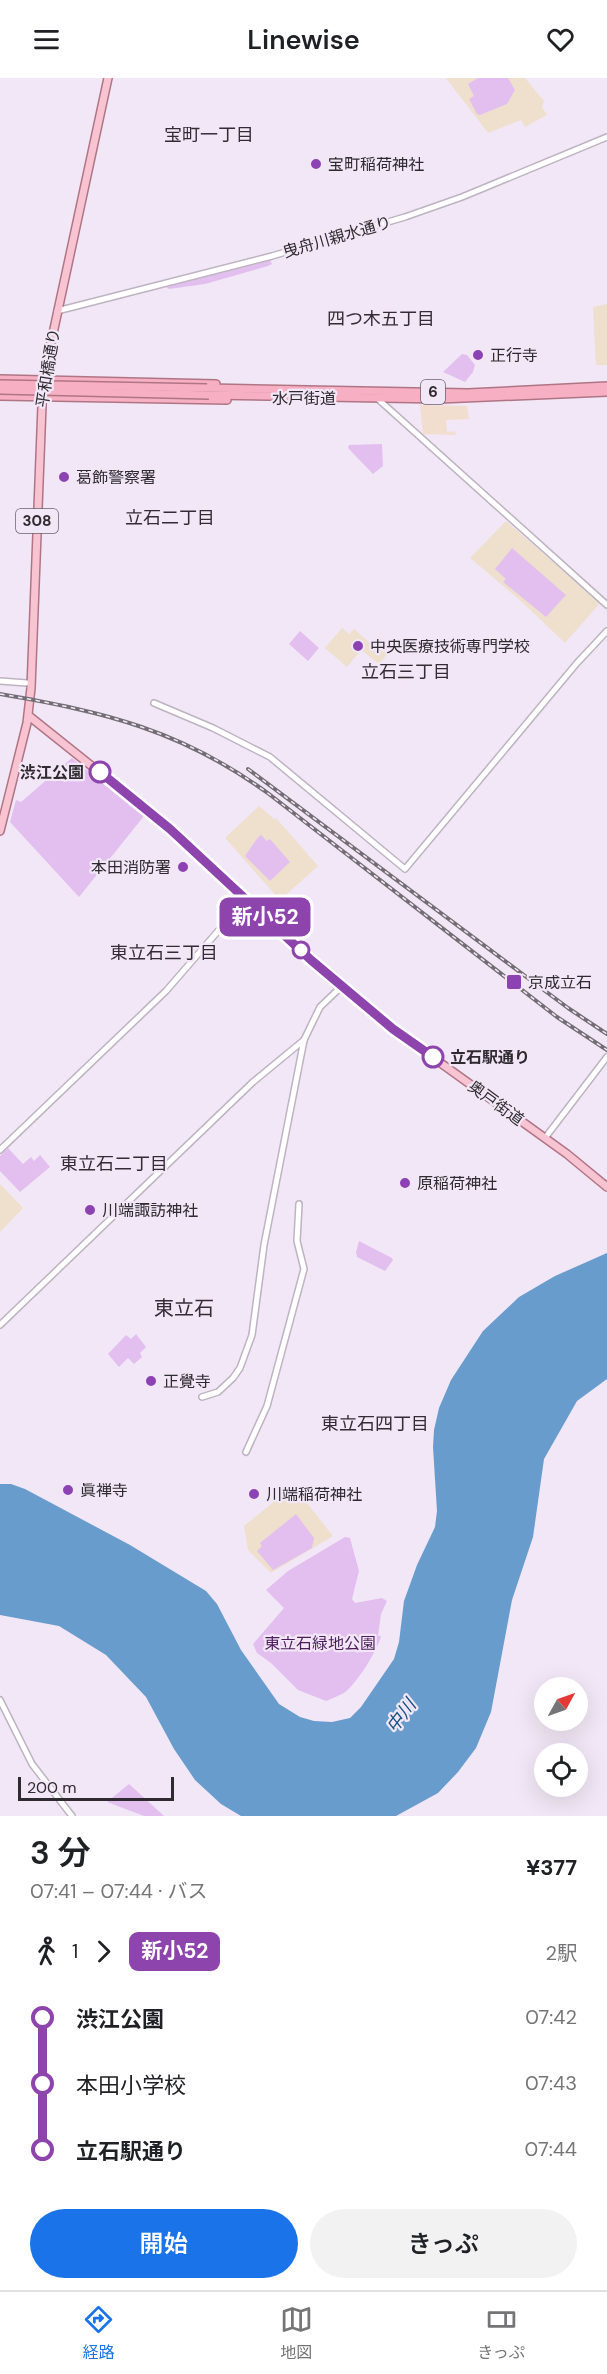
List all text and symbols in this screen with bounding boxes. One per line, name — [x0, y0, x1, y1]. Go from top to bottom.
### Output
text: Linewise — [247, 22, 360, 57]
icon: menu — [30, 23, 63, 56]
icon: heart — [544, 23, 577, 56]
district label: 宝町一丁目 — [164, 123, 254, 147]
place label: 宝町稲荷神社 — [328, 154, 424, 175]
marker: 宝町稲荷神社 — [309, 157, 323, 171]
street label: 曳舟川親水通り — [280, 211, 394, 263]
district label: 四つ木五丁目 — [327, 307, 435, 331]
street label: 平和橋通り — [31, 327, 65, 409]
place label: 正行寺 — [490, 345, 538, 366]
marker: 正行寺 — [471, 348, 485, 362]
road number: 6 — [421, 380, 445, 404]
street label: 水戸街道 — [272, 388, 336, 409]
place label: 葛飾警察署 — [76, 467, 156, 488]
marker: 葛飾警察署 — [57, 470, 71, 484]
district label: 立石二丁目 — [125, 506, 215, 530]
road number: 308 — [16, 509, 58, 533]
place label: 中央医療技術専門学校 — [370, 636, 530, 657]
marker: 中央医療技術専門学校 — [351, 639, 365, 653]
district label: 立石三丁目 — [361, 660, 451, 684]
marker: 渋江公園 — [89, 761, 111, 783]
place label: 渋江公園 — [20, 762, 84, 783]
place label: 本田消防署 — [91, 857, 171, 878]
marker: 本田消防署 — [176, 860, 190, 874]
line badge: 新小52 — [223, 898, 307, 936]
text: 新小52 — [231, 903, 299, 931]
district label: 東立石三丁目 — [110, 941, 218, 965]
unlabelled marker — [292, 941, 310, 959]
place label: 京成立石 — [528, 972, 592, 993]
marker: 京成立石 — [505, 973, 523, 991]
marker: 立石駅通り — [422, 1046, 444, 1068]
place label: 立石駅通り — [450, 1047, 530, 1068]
street label: 奥戸街道 — [464, 1076, 528, 1130]
district label: 東立石二丁目 — [60, 1152, 168, 1176]
place label: 原稲荷神社 — [417, 1173, 497, 1194]
marker: 原稲荷神社 — [398, 1176, 412, 1190]
place label: 川端諏訪神社 — [102, 1200, 198, 1221]
marker: 川端諏訪神社 — [83, 1203, 97, 1217]
district label: 東立石 — [154, 1295, 214, 1321]
place label: 正覺寺 — [163, 1371, 211, 1392]
marker: 正覺寺 — [144, 1374, 158, 1388]
district label: 東立石四丁目 — [321, 1412, 429, 1436]
place label: 眞禅寺 — [80, 1480, 128, 1501]
marker: 眞禅寺 — [61, 1483, 75, 1497]
place label: 川端稲荷神社 — [266, 1484, 362, 1505]
marker: 川端稲荷神社 — [247, 1487, 261, 1501]
park label: 東立石緑地公園 — [264, 1633, 376, 1654]
north arrow — [534, 1677, 588, 1731]
map controls — [534, 1677, 588, 1797]
water label: 中川 — [381, 1693, 423, 1738]
button: locate — [534, 1743, 588, 1797]
scale bar — [18, 1774, 174, 1802]
text: 200 m — [27, 1777, 76, 1798]
text: 3 分 — [30, 1831, 91, 1874]
text: ¥377 — [526, 1853, 577, 1882]
text: 07:41 – 07:44 · バス — [30, 1878, 208, 1904]
icon: walk — [30, 1935, 63, 1968]
icon: forward — [87, 1935, 120, 1968]
text: 新小52 — [141, 1937, 208, 1965]
text: 1 — [72, 1938, 78, 1964]
text: 2駅 — [545, 1940, 577, 1966]
text: 07:42 — [525, 2004, 577, 2030]
text: 渋江公園 — [76, 2005, 164, 2034]
text: 07:43 — [525, 2070, 577, 2096]
text: 本田小学校 — [76, 2071, 186, 2100]
text: 07:44 — [525, 2136, 577, 2162]
text: 立石駅通り — [76, 2137, 186, 2166]
button: 開始 — [30, 2209, 298, 2278]
button: きっぷ — [310, 2209, 577, 2278]
tab: 経路 — [82, 2303, 115, 2363]
tab: 地図 — [280, 2303, 313, 2363]
tab: きっぷ — [477, 2303, 525, 2363]

